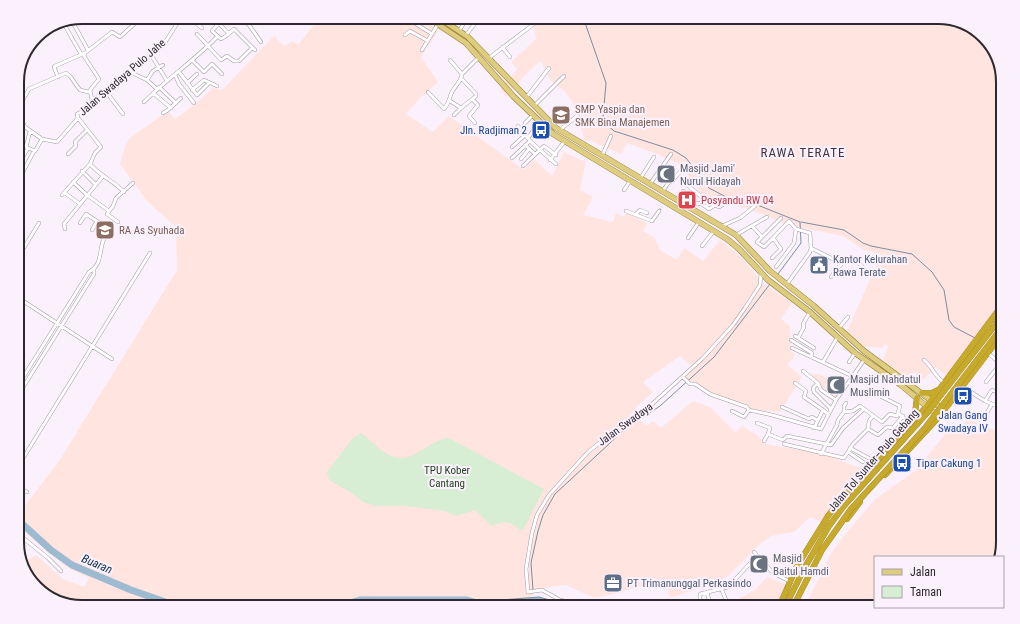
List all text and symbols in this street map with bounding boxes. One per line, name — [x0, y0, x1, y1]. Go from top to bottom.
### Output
street label: Jalan Swadaya Pulo Jahe — [76, 36, 168, 118]
place label: SMP Yaspia dan SMK Bina Manajemen — [575, 103, 670, 129]
school or university icon: SMP Yaspia dan SMK Bina Manajemen — [550, 104, 572, 126]
bus stop icon: Jln. Radjiman 2 — [530, 119, 552, 141]
place label: Jln. Radjiman 2 — [460, 124, 527, 137]
district label: RAWA TERATE — [761, 145, 845, 160]
place label: Masjid Jami' Nurul Hidayah — [680, 162, 741, 188]
mosque icon: Masjid Jami' Nurul Hidayah — [655, 163, 677, 185]
hospital icon: Posyandu RW 04 — [676, 189, 698, 211]
place label: Posyandu RW 04 — [701, 194, 774, 207]
school or university icon: RA As Syuhada — [94, 219, 116, 241]
place label: RA As Syuhada — [119, 224, 185, 237]
place label: Kantor Kelurahan Rawa Terate — [833, 253, 907, 279]
public building icon: Kantor Kelurahan Rawa Terate — [808, 254, 830, 276]
place label: Masjid Nahdatul Muslimin — [850, 373, 921, 399]
mosque icon: Masjid Nahdatul Muslimin — [825, 374, 847, 396]
bus stop icon: Jalan Gang Swadaya IV — [952, 385, 974, 407]
street label: Jalan Swadaya — [595, 400, 655, 449]
street label: Jalan Tol Sunter–Pulo Gebang — [825, 407, 921, 514]
place label: Jalan Gang Swadaya IV — [938, 409, 988, 435]
bus stop icon: Tipar Cakung 1 — [891, 452, 913, 474]
place label: Tipar Cakung 1 — [916, 457, 981, 470]
park label: TPU Kober Cantang — [424, 464, 471, 490]
water label: Buaran — [79, 551, 115, 577]
place label: Masjid Baitul Hamdi — [773, 552, 829, 578]
mosque icon: Masjid Baitul Hamdi — [748, 553, 770, 575]
legend — [874, 556, 1004, 608]
text: Jalan — [910, 565, 936, 579]
office icon: PT Trimanunggal Perkasindo — [602, 572, 624, 594]
place label: PT Trimanunggal Perkasindo — [627, 577, 752, 590]
text: Taman — [910, 585, 942, 599]

